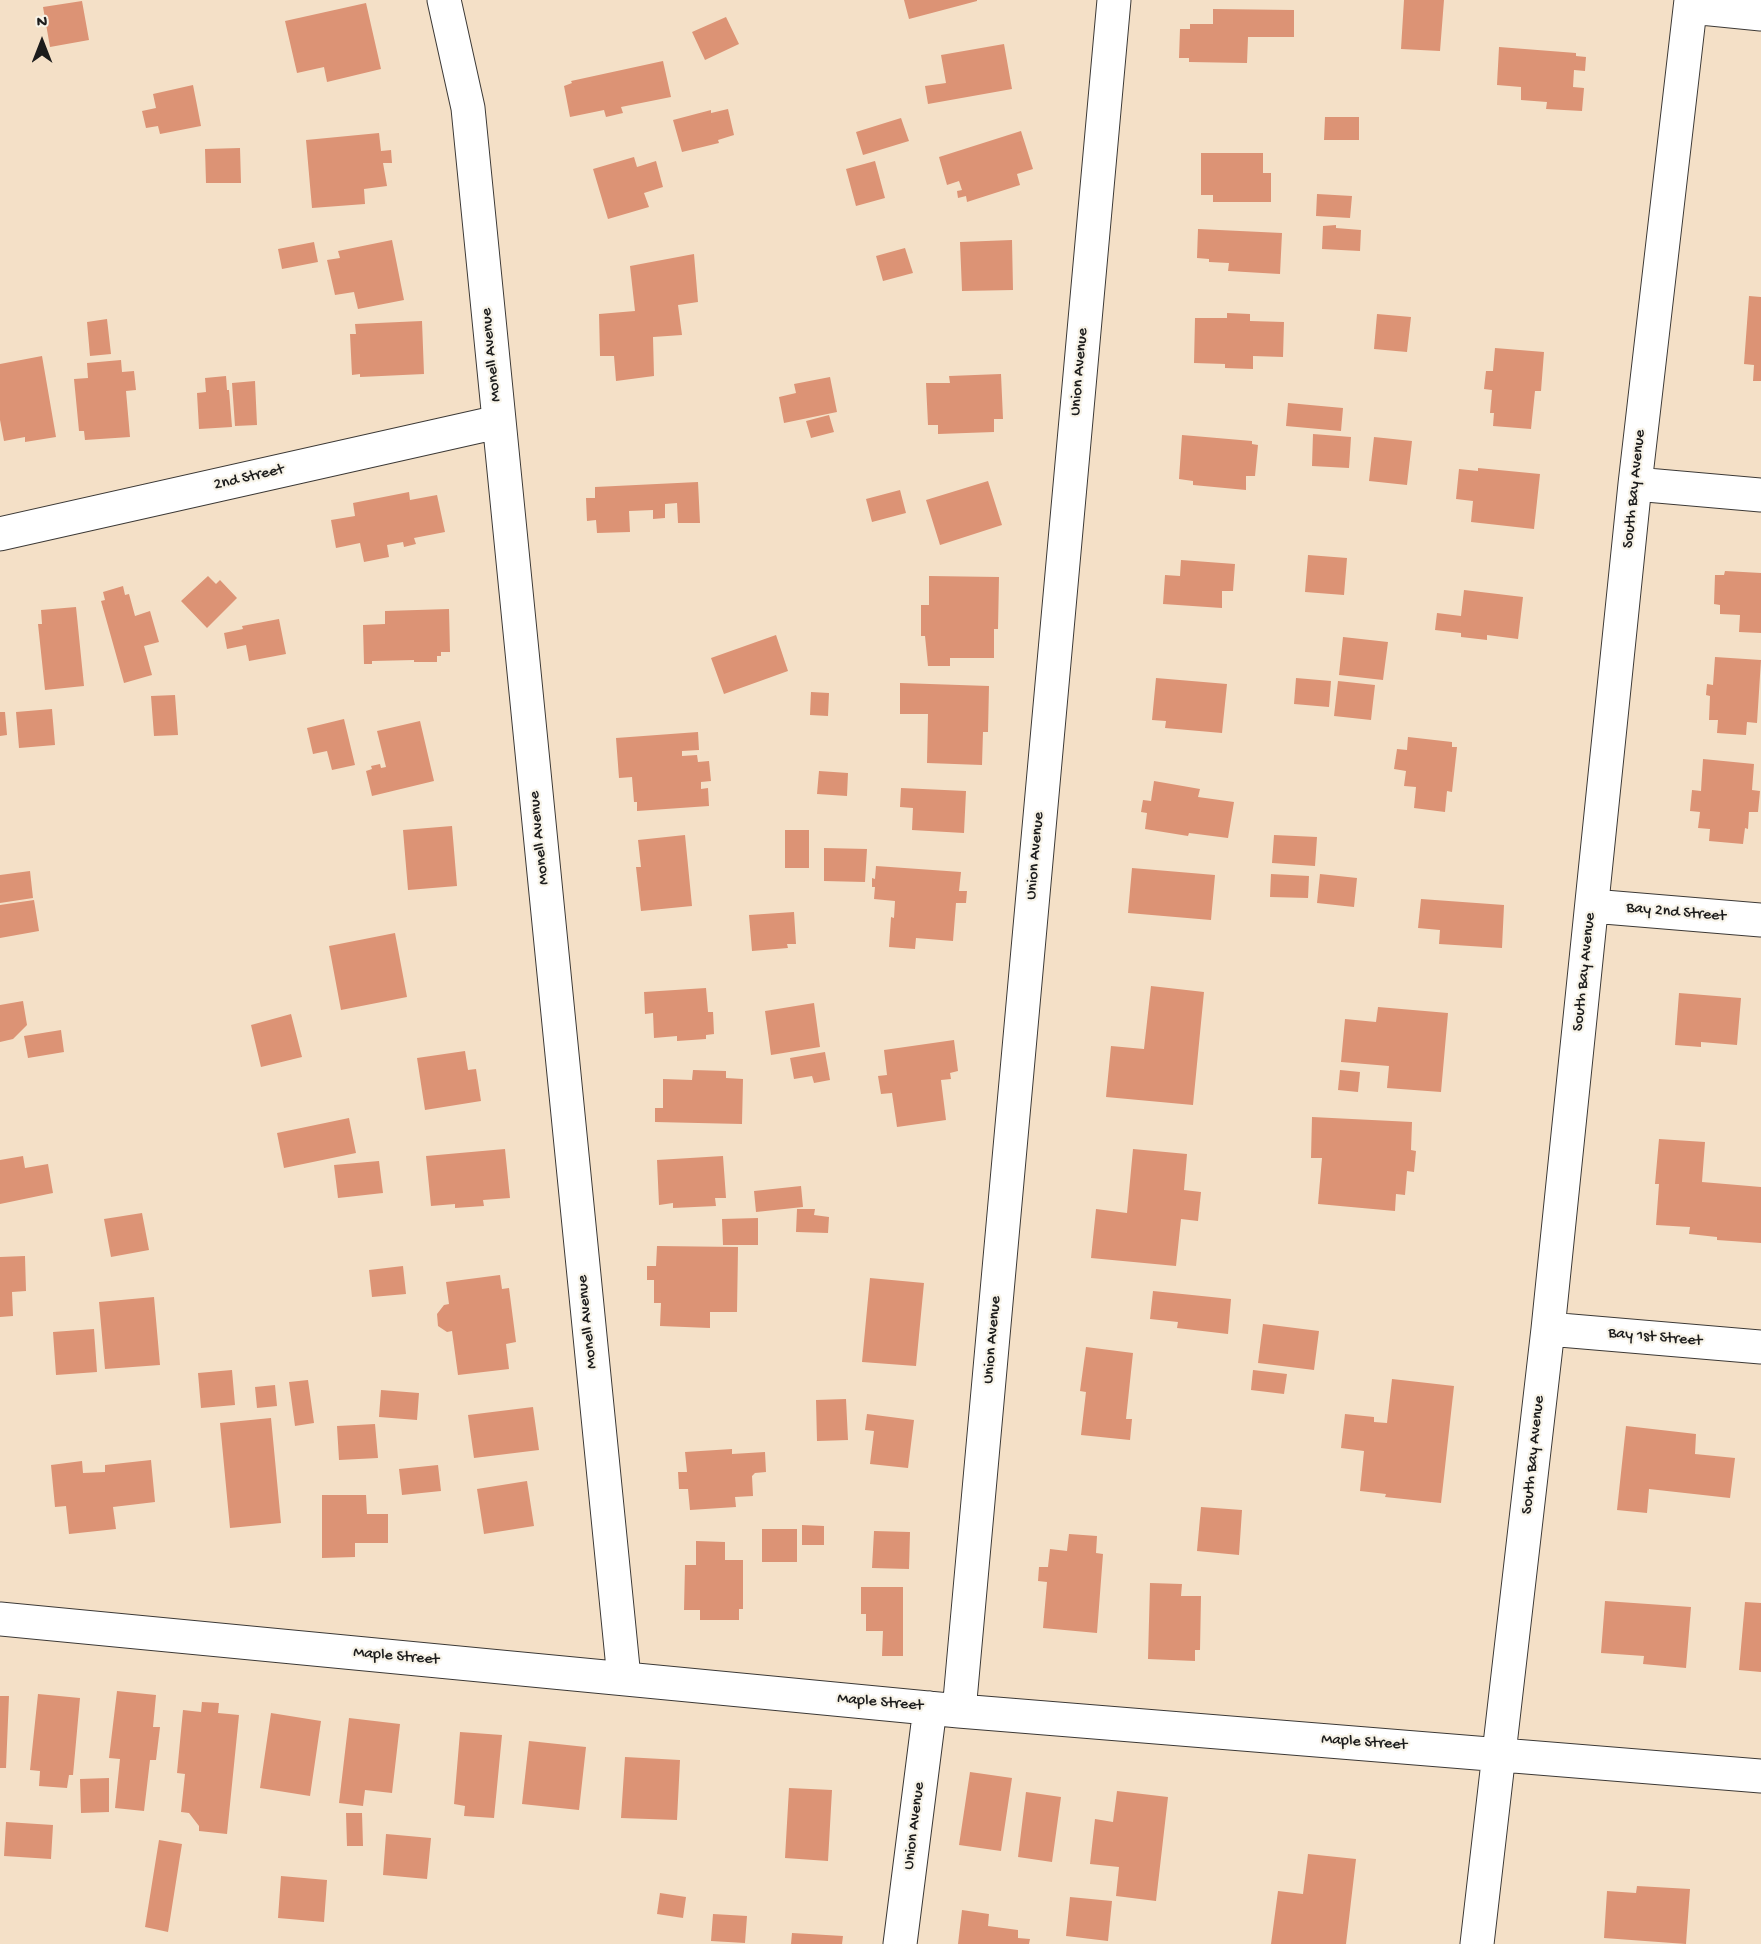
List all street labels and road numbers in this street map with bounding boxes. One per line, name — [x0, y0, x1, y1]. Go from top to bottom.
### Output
street label: Monell Avenue — [478, 307, 506, 403]
street label: Union Avenue — [1067, 327, 1093, 417]
street label: South Bay Avenue — [1619, 429, 1651, 549]
street label: 2nd Street — [212, 461, 286, 495]
street label: Monell Avenue — [526, 790, 554, 886]
street label: Union Avenue — [1023, 811, 1049, 901]
street label: Bay 2nd Street — [1625, 899, 1727, 927]
street label: South Bay Avenue — [1569, 912, 1601, 1032]
street label: Monell Avenue — [574, 1274, 602, 1370]
street label: Union Avenue — [980, 1295, 1006, 1385]
street label: Bay 1st Street — [1607, 1324, 1703, 1352]
street label: South Bay Avenue — [1518, 1395, 1550, 1515]
street label: Maple Street — [352, 1644, 440, 1670]
street label: Maple Street — [836, 1690, 924, 1716]
street label: Maple Street — [1320, 1730, 1408, 1756]
street label: Union Avenue — [900, 1781, 930, 1871]

